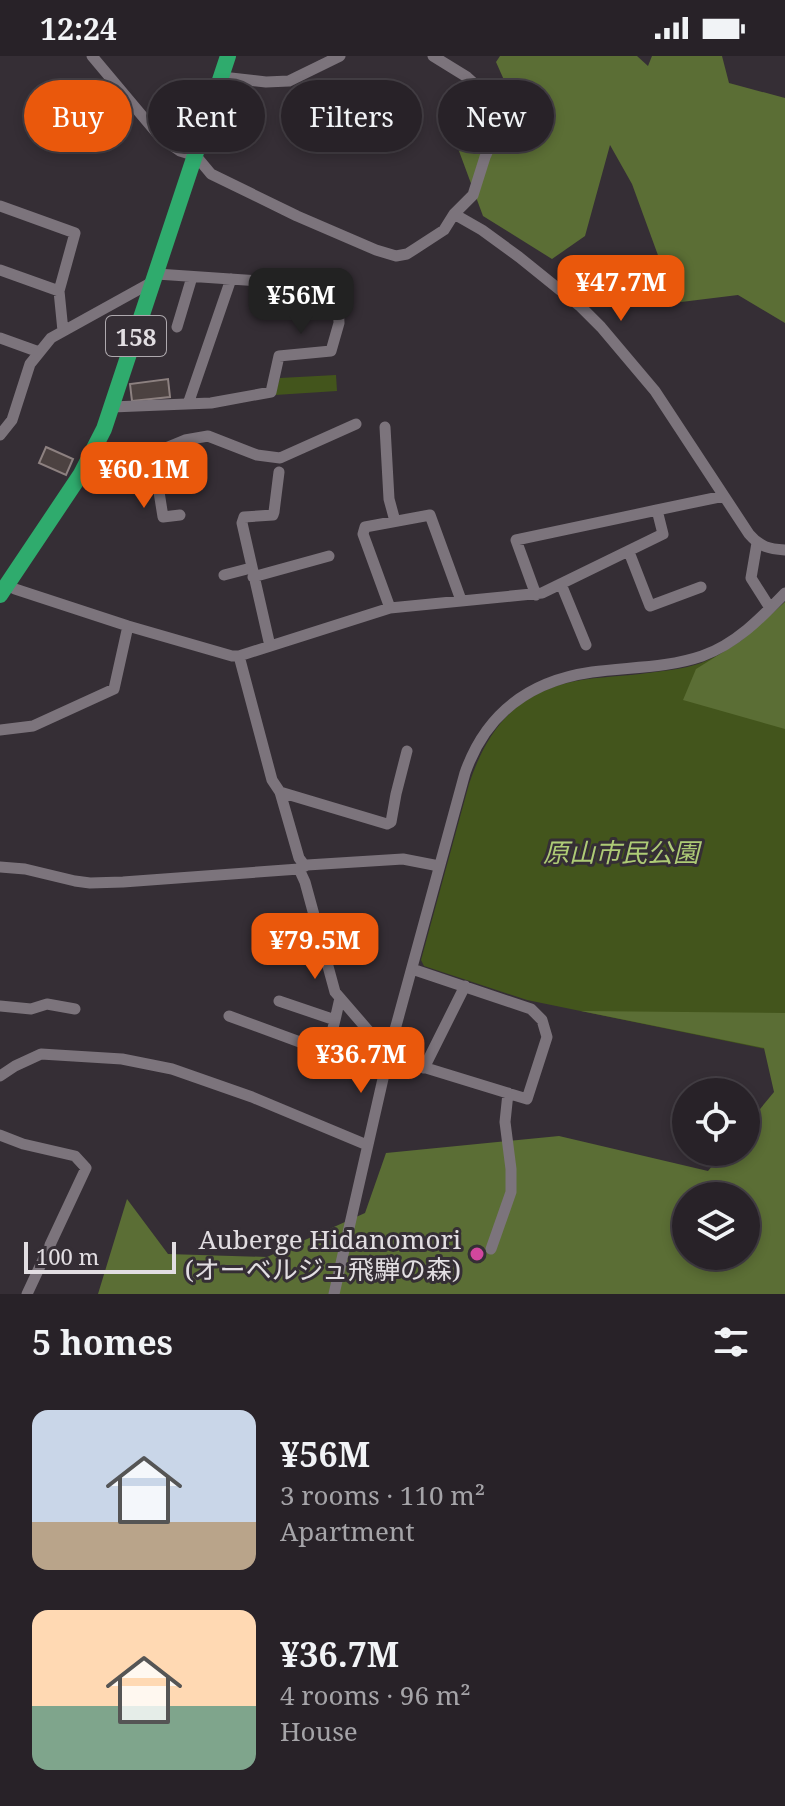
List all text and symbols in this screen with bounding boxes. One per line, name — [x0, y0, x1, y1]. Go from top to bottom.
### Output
text: 12:24 — [40, 8, 117, 49]
chip: Buy — [24, 80, 132, 152]
chip: Rent — [148, 80, 265, 152]
chip: Filters — [281, 80, 422, 152]
chip: New — [438, 80, 554, 152]
pin: ¥47.7M — [556, 255, 686, 323]
text: ¥47.7M — [575, 263, 667, 299]
pin: ¥56M — [254, 268, 348, 336]
text: ¥56M — [267, 276, 335, 312]
road number: 158 — [106, 316, 166, 356]
pin: ¥60.1M — [79, 442, 209, 510]
text: ¥60.1M — [98, 450, 190, 486]
park label: 原山市民公園 — [543, 834, 703, 870]
pin: ¥79.5M — [250, 913, 380, 981]
text: ¥79.5M — [269, 921, 361, 957]
pin: ¥36.7M — [296, 1027, 426, 1095]
text: ¥36.7M — [315, 1035, 407, 1071]
map controls — [672, 1078, 760, 1270]
button: locate — [672, 1078, 760, 1166]
button: layers — [672, 1182, 760, 1270]
place label: Auberge Hidanomori (オーベルジュ飛騨の森) — [185, 1221, 461, 1287]
scale bar — [24, 1238, 176, 1274]
text: 100 m — [36, 1241, 99, 1271]
marker: Auberge Hidanomori (オーベルジュ飛騨の森) — [468, 1245, 486, 1263]
text: 5 homes — [32, 1319, 173, 1365]
icon: filters — [709, 1320, 753, 1364]
text: ¥56M — [280, 1431, 370, 1477]
icon: home — [96, 1442, 192, 1538]
text: 3 rooms · 110 m² — [280, 1477, 485, 1513]
text: Apartment — [280, 1513, 415, 1549]
text: ¥36.7M — [280, 1631, 399, 1677]
icon: home — [96, 1642, 192, 1738]
text: 4 rooms · 96 m² — [280, 1677, 471, 1713]
text: House — [280, 1713, 358, 1749]

